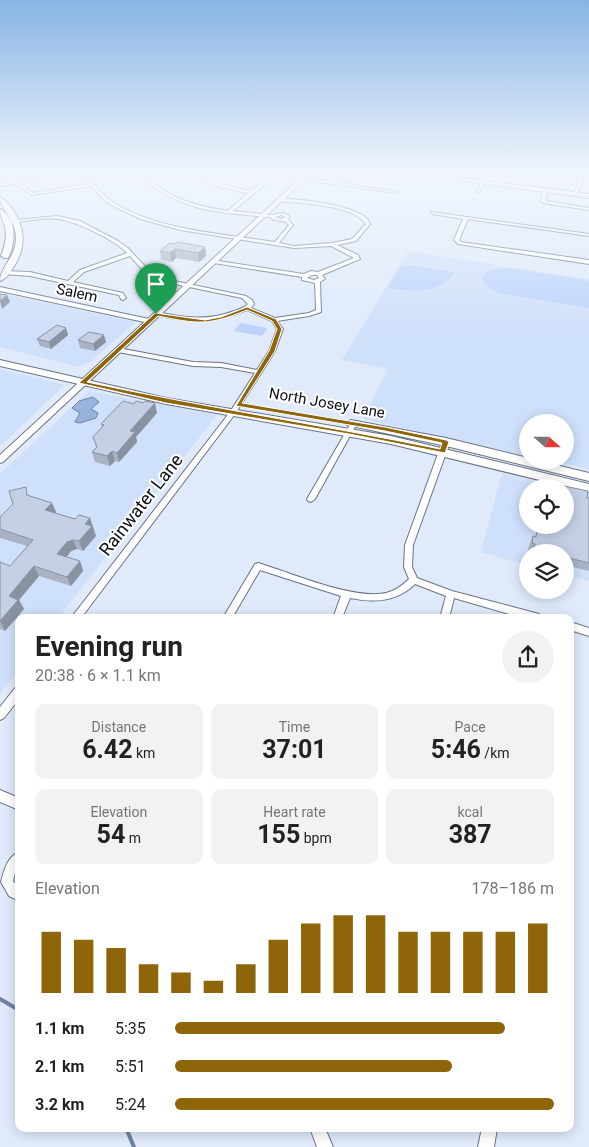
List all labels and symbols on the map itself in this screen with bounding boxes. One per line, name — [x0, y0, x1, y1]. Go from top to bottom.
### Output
pin — [135, 263, 177, 314]
street label: Salem — [55, 280, 99, 306]
street label: North Josey Lane — [268, 384, 386, 422]
north arrow — [519, 414, 574, 469]
street label: Rainwater Lane — [94, 450, 187, 560]

